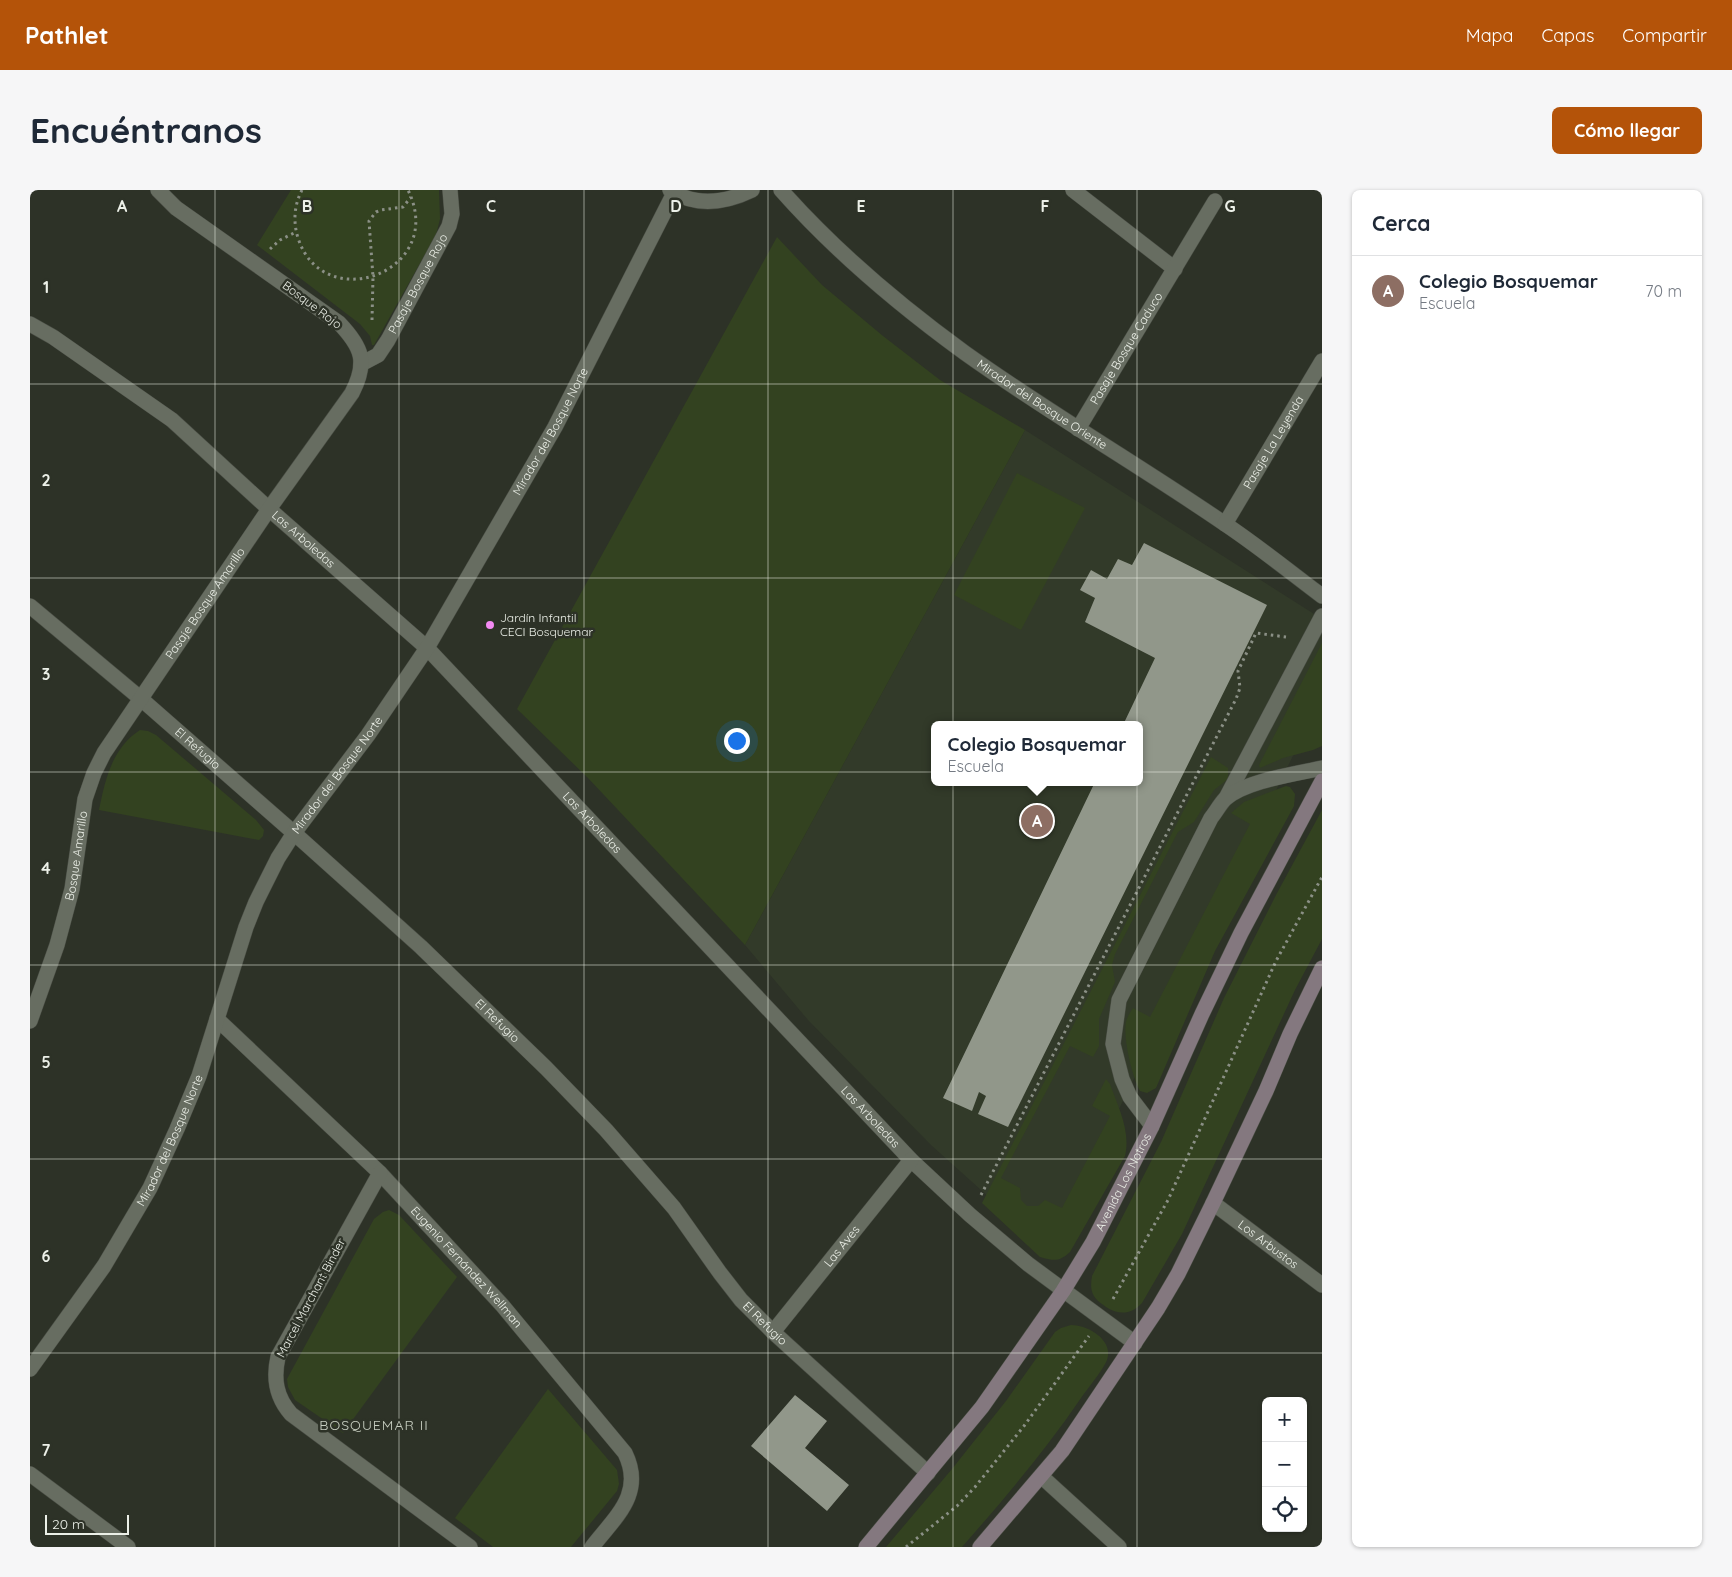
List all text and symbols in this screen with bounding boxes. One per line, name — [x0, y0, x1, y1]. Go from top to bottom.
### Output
text: Pathlet — [25, 20, 109, 50]
text: Mapa — [1466, 24, 1513, 47]
text: Capas — [1541, 24, 1594, 47]
text: Compartir — [1622, 24, 1707, 47]
button: Cómo llegar — [1552, 107, 1702, 154]
text: Encuéntranos — [30, 108, 262, 152]
text: A — [117, 196, 128, 216]
text: B — [302, 196, 312, 216]
text: C — [486, 196, 496, 216]
text: D — [670, 196, 682, 216]
text: E — [856, 196, 866, 216]
text: F — [1041, 196, 1050, 216]
text: G — [1224, 196, 1236, 216]
text: Cerca — [1372, 210, 1430, 236]
street label: Pasaje Bosque Rojo — [385, 231, 451, 336]
text: Colegio Bosquemar — [1419, 269, 1598, 293]
text: 1 — [43, 277, 49, 297]
street label: Bosque Rojo — [280, 277, 345, 332]
text: A — [1383, 281, 1393, 301]
text: 70 m — [1645, 281, 1682, 301]
street label: Pasaje Bosque Caduco — [1086, 289, 1165, 407]
text: Escuela — [1419, 293, 1475, 313]
street label: Mirador del Bosque Oriente — [974, 356, 1110, 452]
street label: Mirador del Bosque Norte — [509, 365, 591, 498]
street label: Pasaje La Leyenda — [1240, 393, 1307, 491]
text: 2 — [41, 470, 51, 490]
street label: Las Arboledas — [269, 507, 339, 571]
street label: Pasaje Bosque Amarillo — [162, 545, 248, 662]
place label: Jardín Infantil CECI Bosquemar — [500, 610, 594, 639]
marker: Jardín Infantil CECI Bosquemar — [484, 619, 496, 631]
text: 3 — [42, 664, 50, 684]
street label: Mirador del Bosque Norte — [288, 713, 386, 837]
popup — [931, 721, 1143, 786]
street label: El Refugio — [172, 724, 224, 772]
your location — [724, 728, 750, 754]
text: Colegio Bosquemar — [947, 732, 1127, 756]
text: Escuela — [947, 756, 1004, 776]
street label: Las Arboledas — [560, 788, 625, 857]
pin: A — [1021, 802, 1053, 840]
street label: Bosque Amarillo — [61, 810, 90, 902]
text: 4 — [41, 858, 51, 878]
street label: El Refugio — [472, 996, 523, 1045]
text: 5 — [41, 1052, 51, 1072]
street label: Mirador del Bosque Norte — [133, 1072, 206, 1209]
street label: Las Arboledas — [838, 1083, 904, 1151]
street label: Avenida Los Notros — [1092, 1130, 1154, 1233]
street label: Eugenio Fernández Wellman — [408, 1203, 526, 1331]
street label: Los Arbustos — [1235, 1217, 1302, 1272]
street label: Las Aves — [820, 1222, 863, 1270]
street label: Marcel Marchant Binder — [273, 1235, 349, 1360]
text: 6 — [42, 1246, 51, 1266]
street label: El Refugio — [740, 1298, 790, 1348]
map controls — [1262, 1397, 1307, 1532]
button: + — [1262, 1397, 1307, 1442]
district label: BOSQUEMAR II — [319, 1416, 429, 1434]
text: 7 — [42, 1440, 51, 1460]
button: − — [1262, 1442, 1307, 1487]
button: locate — [1262, 1487, 1307, 1532]
scale bar — [45, 1512, 129, 1535]
text: 20 m — [52, 1515, 85, 1533]

